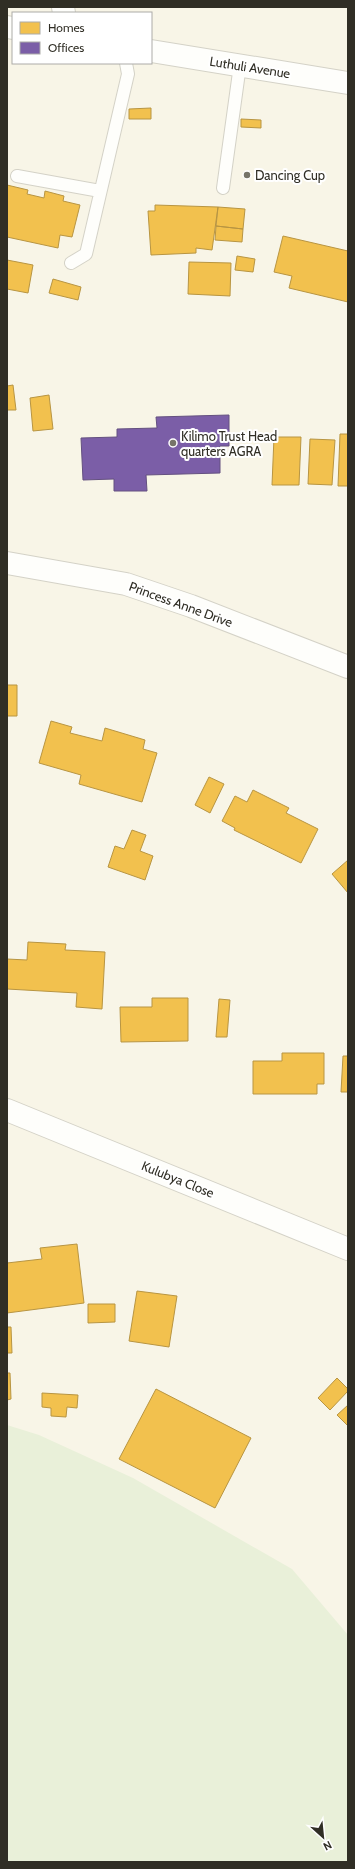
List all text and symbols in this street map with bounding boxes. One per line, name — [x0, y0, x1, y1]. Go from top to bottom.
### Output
legend — [12, 12, 152, 64]
text: Homes — [48, 20, 85, 35]
text: Offices — [48, 40, 84, 55]
street label: Luthuli Avenue — [209, 53, 292, 81]
place label: Dancing Cup — [255, 167, 325, 183]
marker: Dancing Cup — [242, 170, 252, 180]
place label: Kilimo Trust Head quarters AGRA — [181, 428, 277, 459]
marker: Kilimo Trust Head quarters AGRA — [168, 438, 178, 448]
street label: Princess Anne Drive — [127, 578, 235, 630]
street label: Kulubya Close — [139, 1157, 217, 1201]
north arrow — [303, 1817, 343, 1857]
text: N — [321, 1838, 334, 1854]

